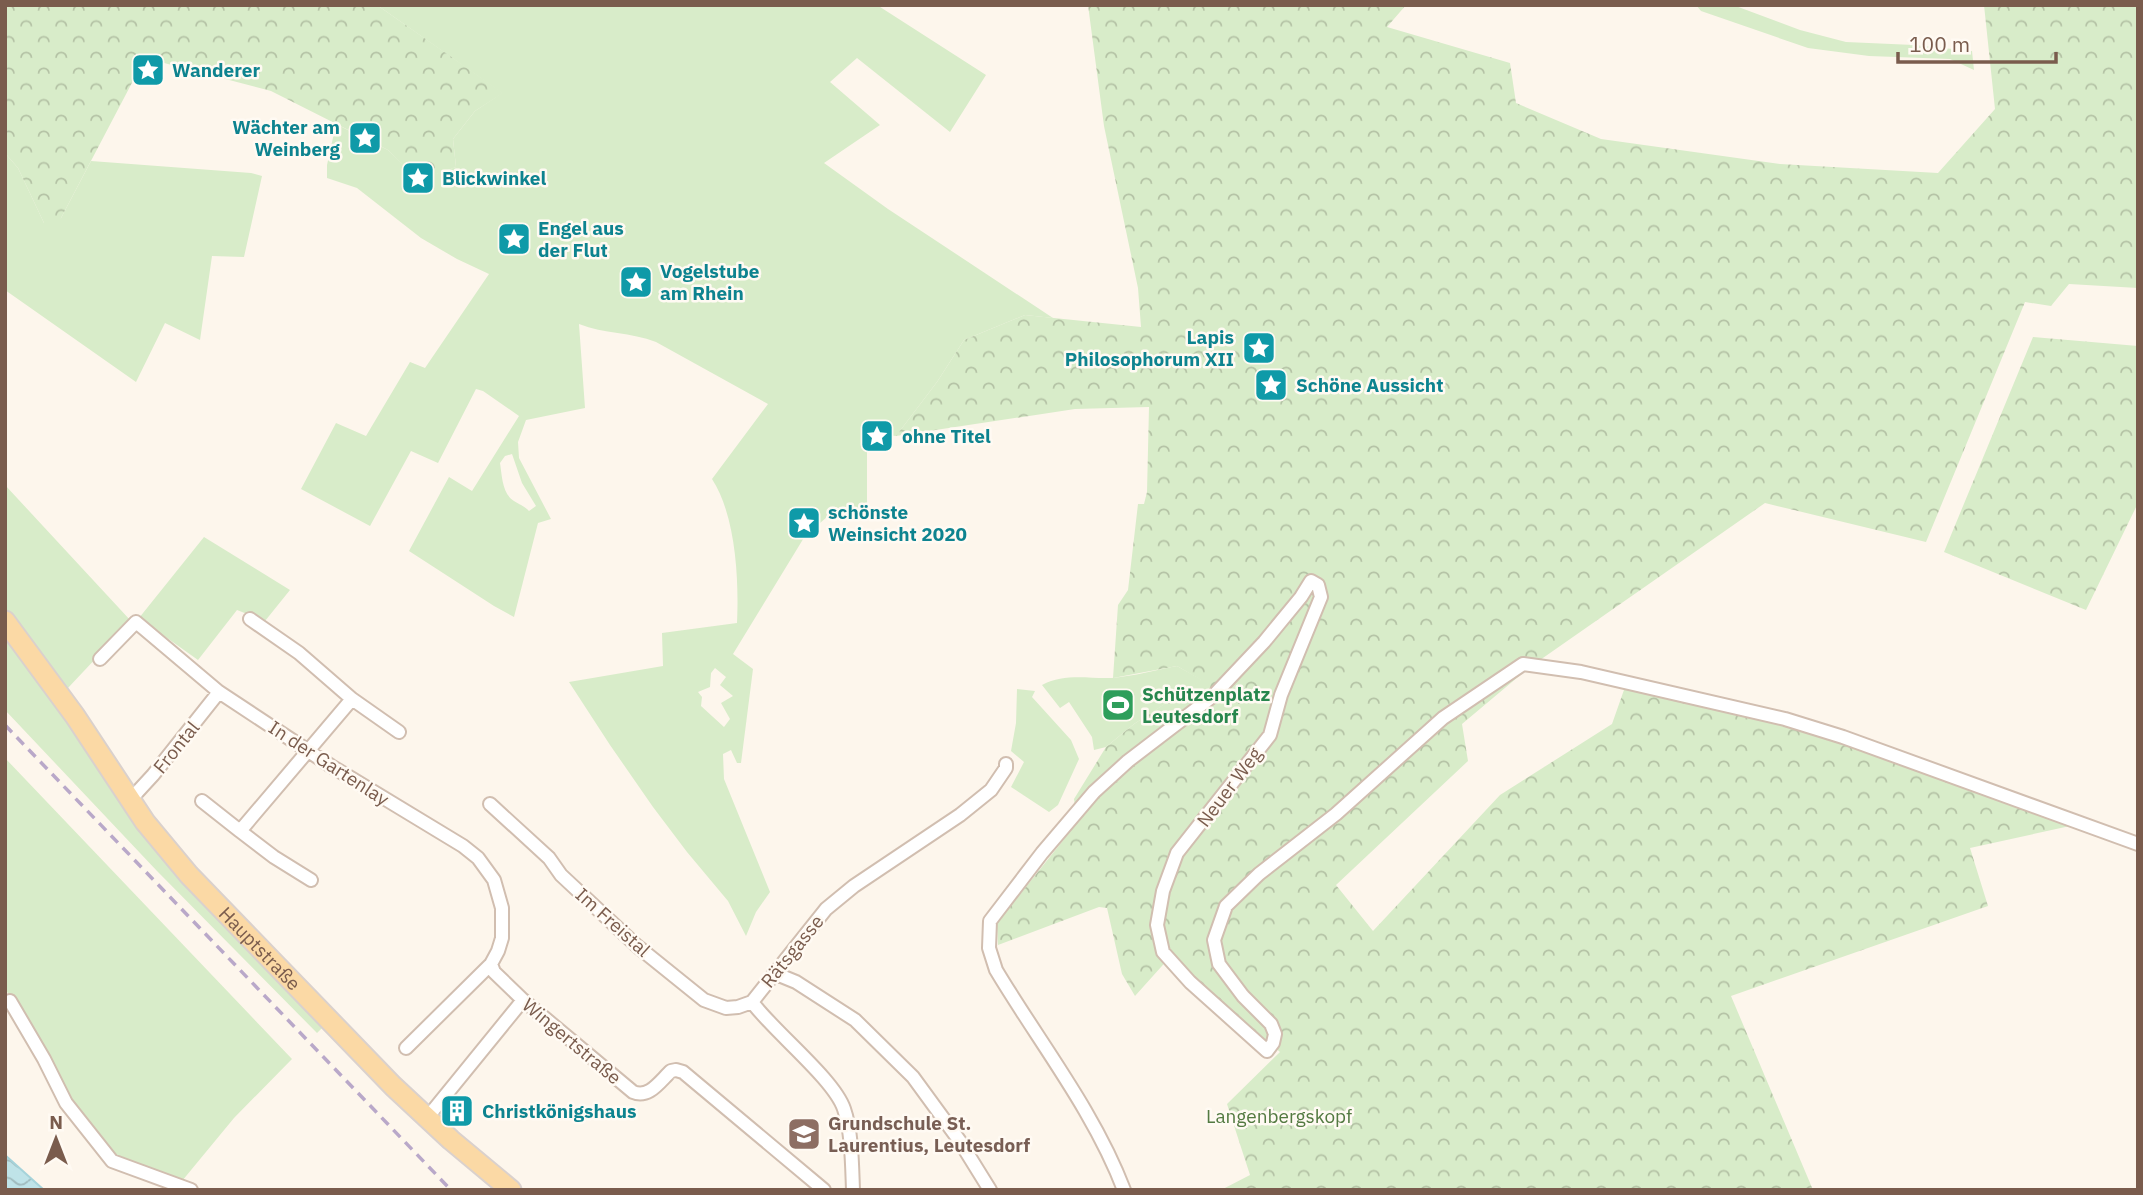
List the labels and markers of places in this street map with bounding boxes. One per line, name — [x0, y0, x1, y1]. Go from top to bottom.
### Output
place icon: Wanderer — [129, 51, 167, 89]
place label: Wanderer — [172, 58, 261, 82]
place label: Wächter am Weinberg — [232, 115, 341, 161]
place icon: Wächter am Weinberg — [346, 119, 384, 157]
place icon: Blickwinkel — [399, 159, 437, 197]
place label: Blickwinkel — [442, 166, 546, 190]
place label: Engel aus der Flut — [538, 216, 624, 262]
place icon: Engel aus der Flut — [495, 220, 533, 258]
place label: Vogelstube am Rhein — [660, 259, 759, 305]
place icon: Vogelstube am Rhein — [617, 263, 655, 301]
place label: Lapis Philosophorum XII — [1065, 325, 1234, 371]
place icon: Lapis Philosophorum XII — [1240, 329, 1278, 367]
place icon: Schöne Aussicht — [1252, 366, 1290, 404]
place label: Schöne Aussicht — [1296, 373, 1443, 397]
place icon: ohne Titel — [858, 417, 896, 455]
place label: ohne Titel — [902, 424, 991, 448]
place label: schönste Weinsicht 2020 — [828, 500, 967, 546]
place icon: schönste Weinsicht 2020 — [785, 504, 823, 542]
place label: Schützenplatz Leutesdorf — [1142, 682, 1271, 728]
sports icon: Schützenplatz Leutesdorf — [1099, 686, 1137, 724]
building icon: Christkönigshaus — [438, 1092, 476, 1130]
place label: Christkönigshaus — [482, 1099, 637, 1123]
place label: Grundschule St. Laurentius, Leutesdorf — [828, 1111, 1030, 1157]
school or university icon: Grundschule St. Laurentius, Leutesdorf — [785, 1115, 823, 1153]

